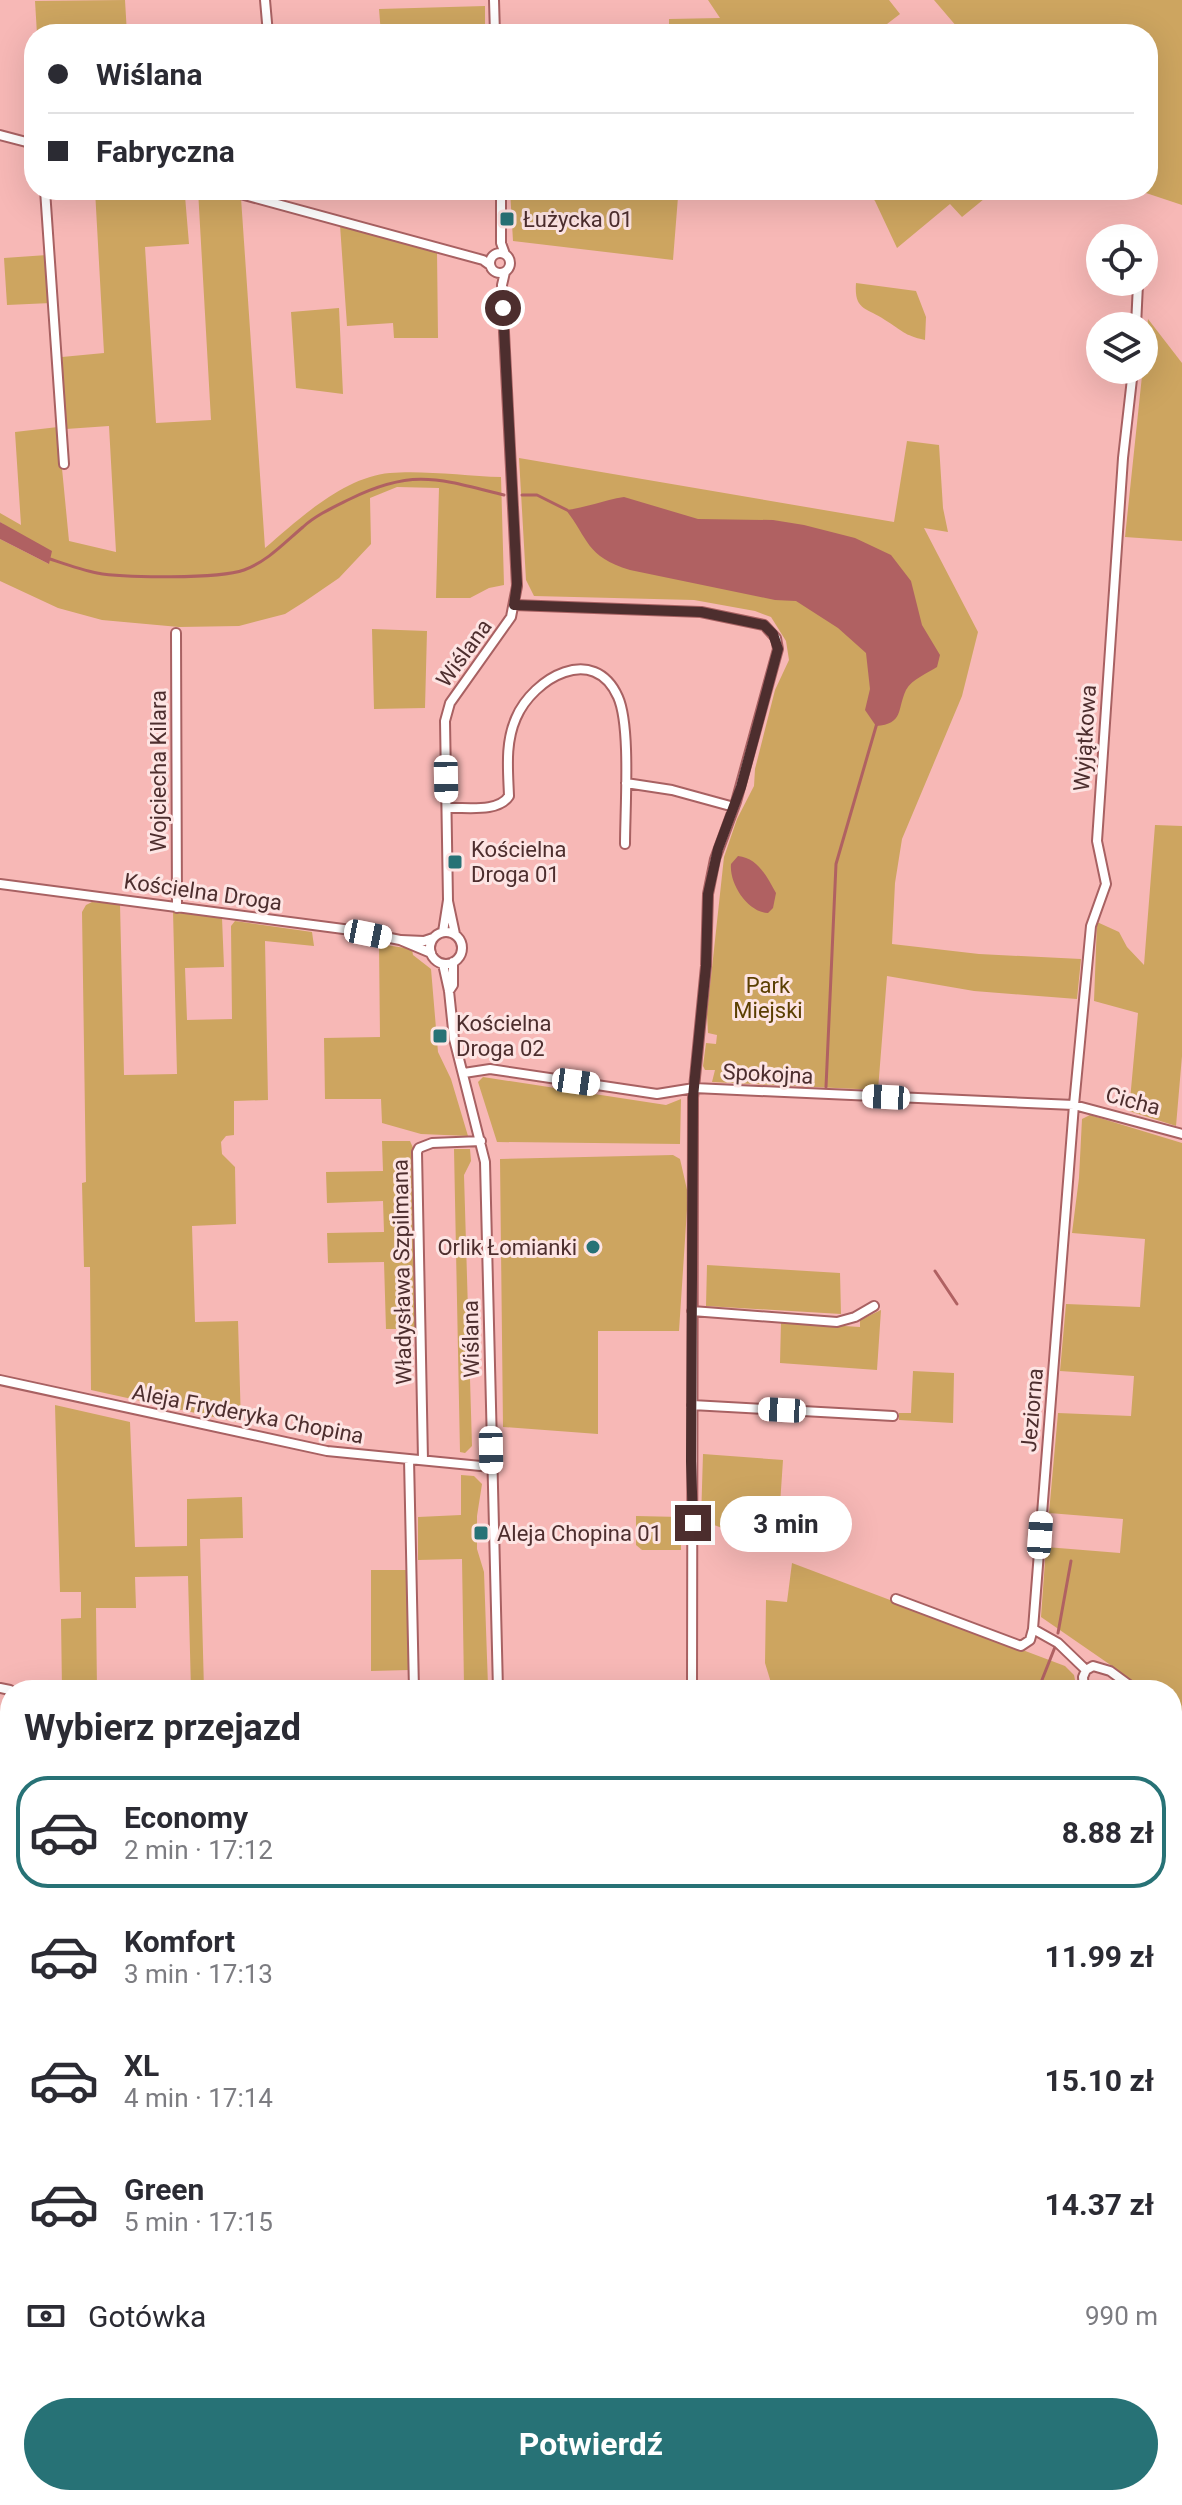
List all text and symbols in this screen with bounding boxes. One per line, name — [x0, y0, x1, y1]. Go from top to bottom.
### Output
text: Wiślana — [96, 57, 202, 92]
text: Fabryczna — [96, 134, 235, 169]
place label: Łużycka 01 — [523, 207, 633, 232]
marker: Łużycka 01 — [498, 210, 516, 228]
map controls — [1086, 224, 1158, 384]
button: locate — [1086, 224, 1158, 296]
route start — [485, 290, 521, 326]
button: layers — [1086, 312, 1158, 384]
street label: Wiślana — [431, 614, 497, 692]
street label: Wyjątkowa — [1069, 684, 1101, 792]
street label: Wojciecha Kilara — [146, 690, 171, 852]
car — [434, 755, 458, 803]
place label: Kościelna Droga 01 — [471, 837, 566, 887]
marker: Kościelna Droga 01 — [446, 853, 464, 871]
street label: Kościelna Droga — [122, 869, 284, 915]
car — [342, 918, 394, 950]
park label: Park Miejski — [733, 973, 803, 1023]
place label: Kościelna Droga 02 — [456, 1011, 551, 1061]
marker: Kościelna Droga 02 — [431, 1027, 449, 1045]
street label: Spokojna — [722, 1059, 814, 1089]
car — [551, 1067, 601, 1097]
street label: Cicha — [1103, 1082, 1163, 1120]
car — [861, 1084, 911, 1110]
street label: Władysława Szpilmana — [388, 1159, 416, 1385]
place label: Orlik Łomianki — [437, 1235, 577, 1260]
marker: Orlik Łomianki — [584, 1238, 602, 1256]
street label: Wiślana — [458, 1300, 484, 1378]
street label: Jeziorna — [1016, 1367, 1048, 1453]
street label: Aleja Fryderyka Chopina — [130, 1379, 366, 1449]
car — [757, 1397, 807, 1423]
car — [479, 1426, 503, 1474]
callout: 3 min — [721, 1495, 853, 1551]
route end — [675, 1505, 711, 1541]
text: 3 min — [753, 1509, 819, 1539]
car — [1026, 1510, 1054, 1560]
place label: Aleja Chopina 01 — [497, 1521, 662, 1546]
marker: Aleja Chopina 01 — [472, 1524, 490, 1542]
text: Wybierz przejazd — [24, 1707, 301, 1749]
icon: car — [28, 1796, 100, 1868]
text: Economy — [124, 1800, 248, 1835]
text: 8.88 zł — [1062, 1815, 1154, 1850]
text: 2 min · 17:12 — [124, 1835, 273, 1865]
icon: car — [28, 1920, 100, 1992]
text: Komfort — [124, 1924, 235, 1959]
text: 11.99 zł — [1045, 1939, 1154, 1974]
text: 3 min · 17:13 — [124, 1959, 273, 1989]
icon: car — [28, 2044, 100, 2116]
text: XL — [124, 2048, 159, 2083]
text: 15.10 zł — [1045, 2063, 1154, 2098]
text: 4 min · 17:14 — [124, 2083, 273, 2113]
icon: car — [28, 2168, 100, 2240]
text: Green — [124, 2172, 204, 2207]
text: 14.37 zł — [1045, 2187, 1154, 2222]
text: 5 min · 17:15 — [124, 2207, 273, 2237]
icon: cash — [24, 2294, 68, 2338]
text: Gotówka — [88, 2299, 206, 2334]
text: 990 m — [1085, 2301, 1158, 2331]
button: Potwierdź — [24, 2398, 1158, 2490]

